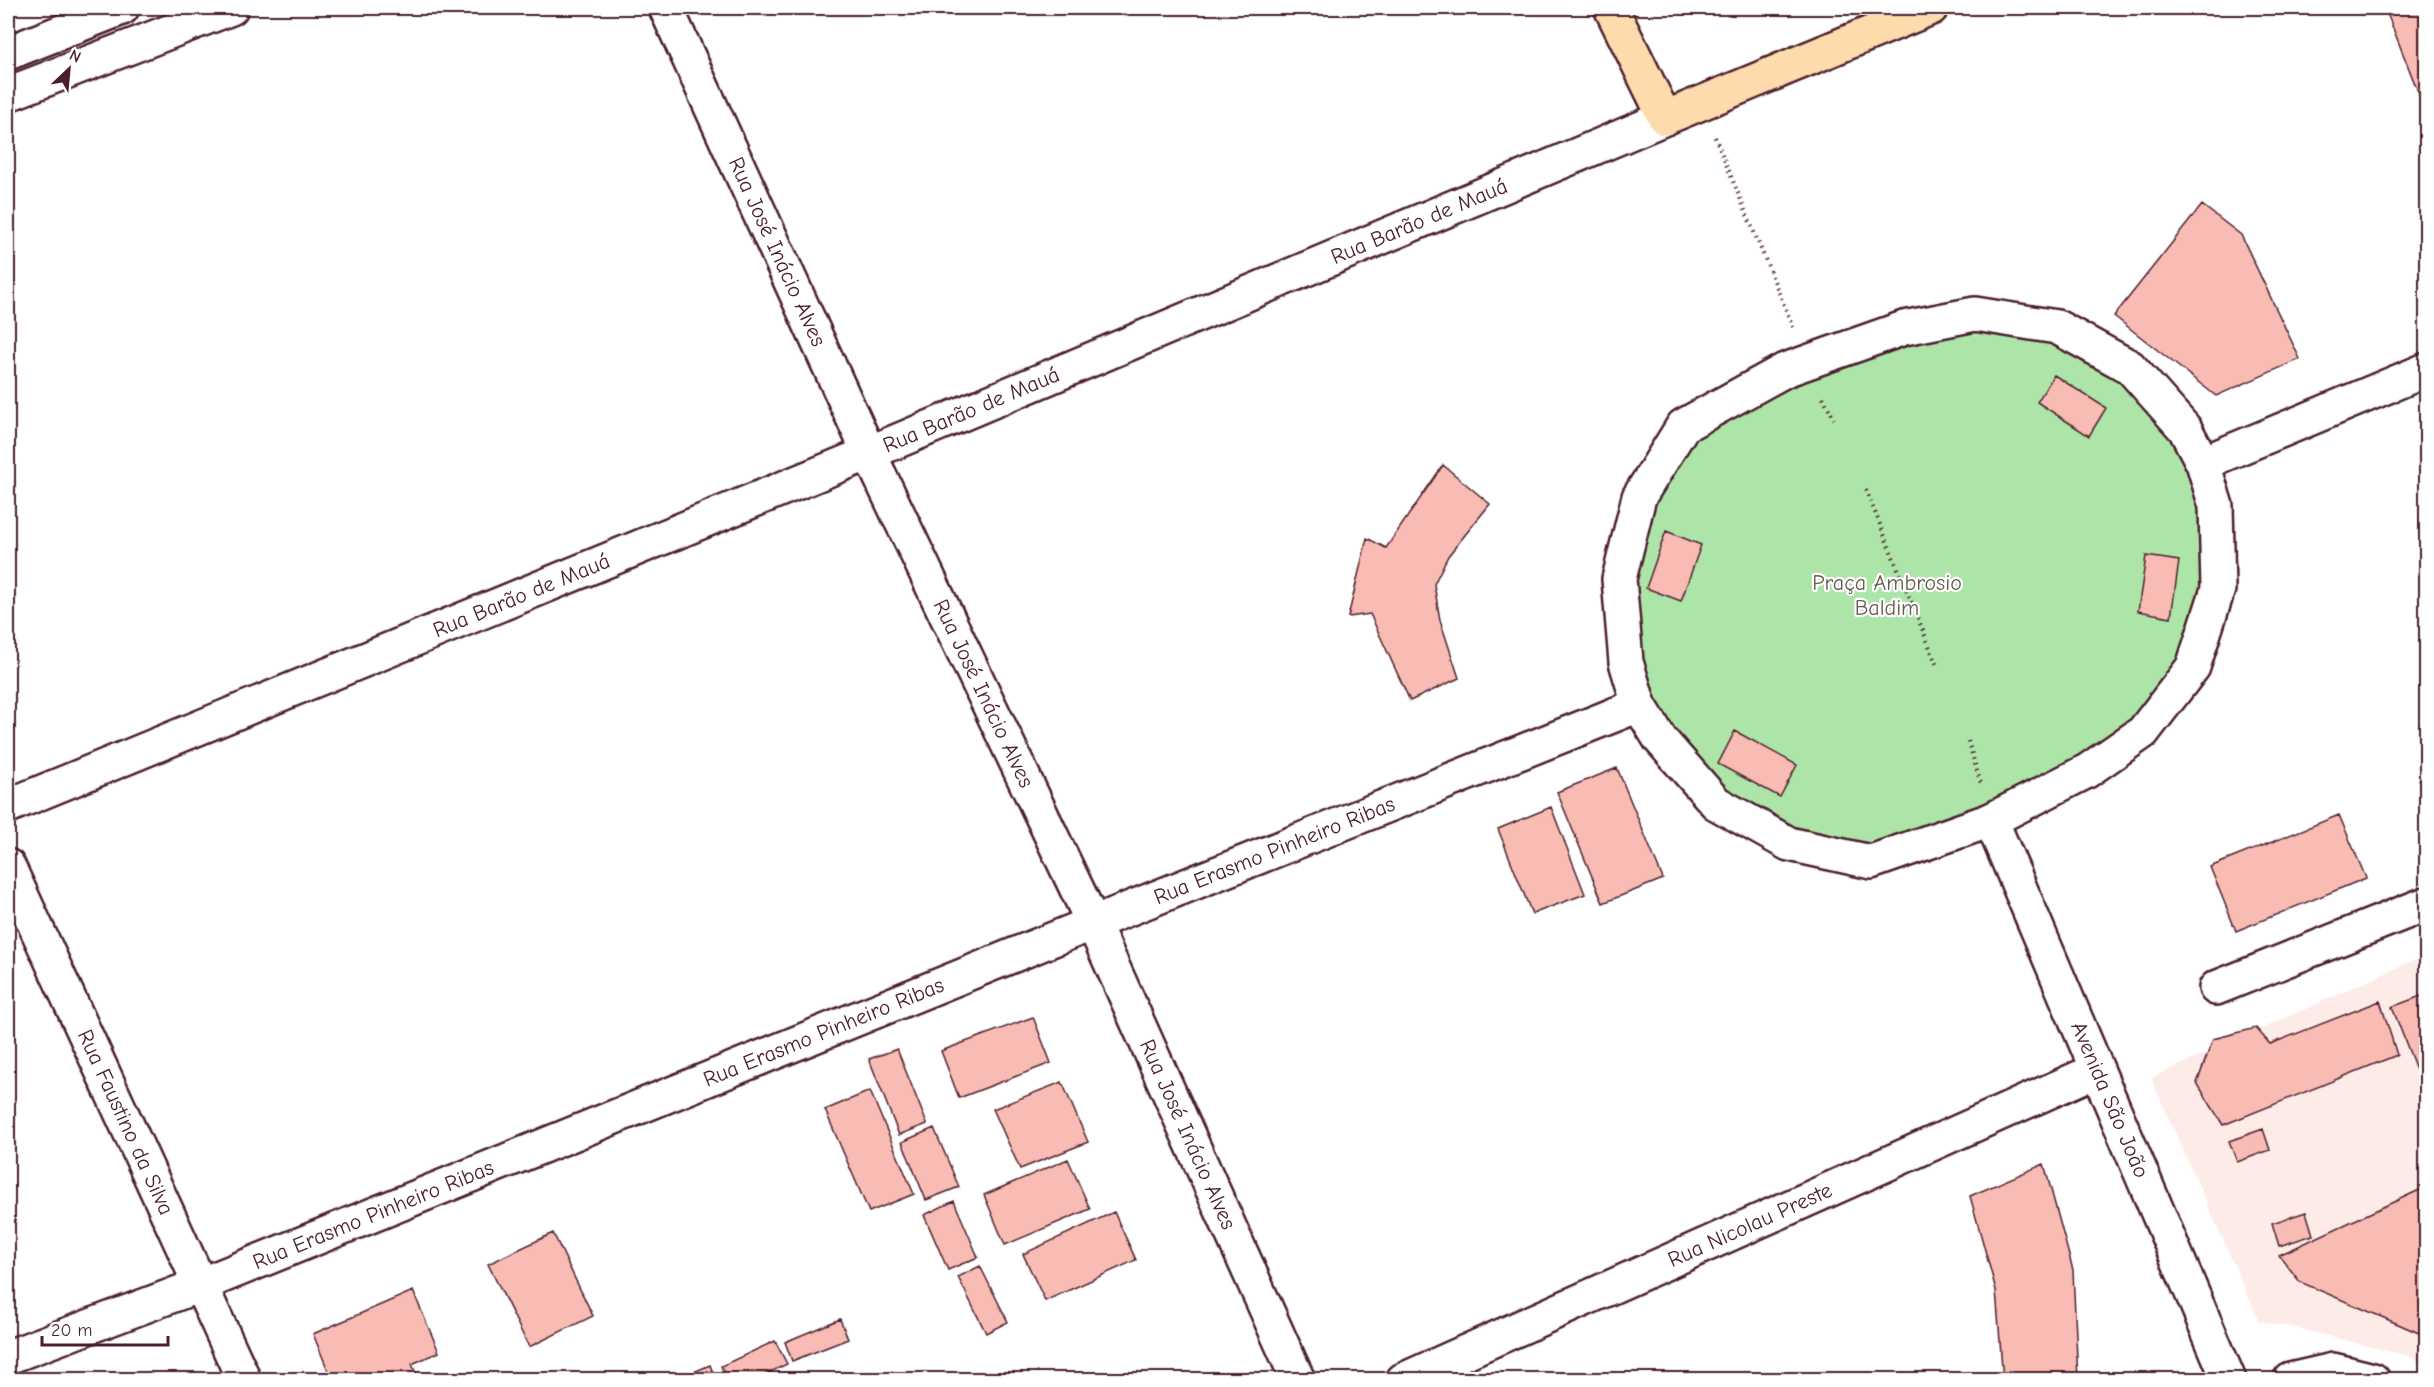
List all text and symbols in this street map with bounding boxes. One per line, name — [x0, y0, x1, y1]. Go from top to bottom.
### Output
north arrow — [39, 39, 99, 99]
text: N — [67, 46, 84, 67]
street label: Rua José Inácio Alves — [723, 153, 832, 351]
street label: Rua Barão de Mauá — [1327, 173, 1511, 270]
street label: Rua Barão de Mauá — [879, 361, 1063, 459]
street label: Rua Barão de Mauá — [429, 548, 614, 643]
park label: Praça Ambrosio Baldim — [1812, 570, 1962, 621]
street label: Rua José Inácio Alves — [928, 595, 1040, 792]
street label: Rua Erasmo Pinheiro Ribas — [1150, 791, 1399, 910]
street label: Rua Erasmo Pinheiro Ribas — [699, 972, 948, 1093]
street label: Avenida São João — [2065, 1018, 2155, 1182]
street label: Rua Faustino da Silva — [72, 1025, 179, 1219]
street label: Rua José Inácio Alves — [1134, 1035, 1242, 1234]
street label: Rua Erasmo Pinheiro Ribas — [249, 1154, 497, 1275]
street label: Rua Nicolau Preste — [1664, 1177, 1836, 1273]
scale bar — [42, 1309, 168, 1347]
text: 20 m — [51, 1320, 92, 1341]

